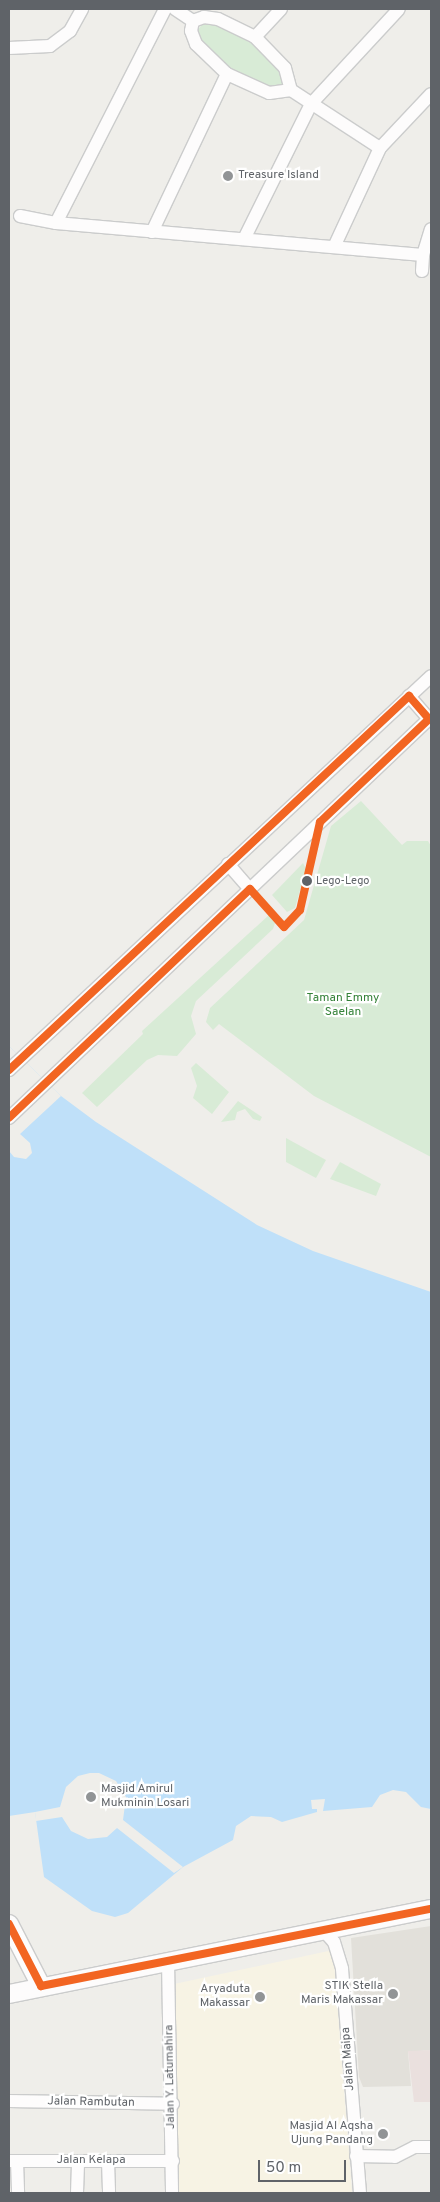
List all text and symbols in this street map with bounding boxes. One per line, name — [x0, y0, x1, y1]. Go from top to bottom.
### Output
place label: Treasure Island — [238, 169, 319, 183]
marker: Treasure Island — [222, 170, 234, 182]
place label: Lego-Lego — [316, 874, 369, 888]
marker: Lego-Lego — [302, 876, 312, 886]
park label: Taman Emmy Saelan — [307, 992, 379, 1020]
place label: Masjid Amirul Mukminin Losari — [101, 1783, 189, 1811]
marker: Masjid Amirul Mukminin Losari — [85, 1791, 97, 1803]
place label: STIK Stella Maris Makassar — [301, 1980, 383, 2008]
place label: Aryaduta Makassar — [200, 1983, 250, 2011]
marker: STIK Stella Maris Makassar — [387, 1988, 399, 2000]
marker: Aryaduta Makassar — [254, 1991, 266, 2003]
street label: Jalan Y. Latumahira — [163, 2024, 179, 2130]
street label: Jalan Maipa — [340, 2027, 358, 2091]
street label: Jalan Rambutan — [47, 2095, 135, 2111]
place label: Masjid Al Aqsha Ujung Pandang — [288, 2120, 373, 2148]
marker: Masjid Al Aqsha Ujung Pandang — [377, 2128, 389, 2140]
scale bar — [260, 2150, 348, 2182]
street label: Jalan Kelapa — [57, 2154, 125, 2168]
text: 50 m — [266, 2159, 301, 2178]

